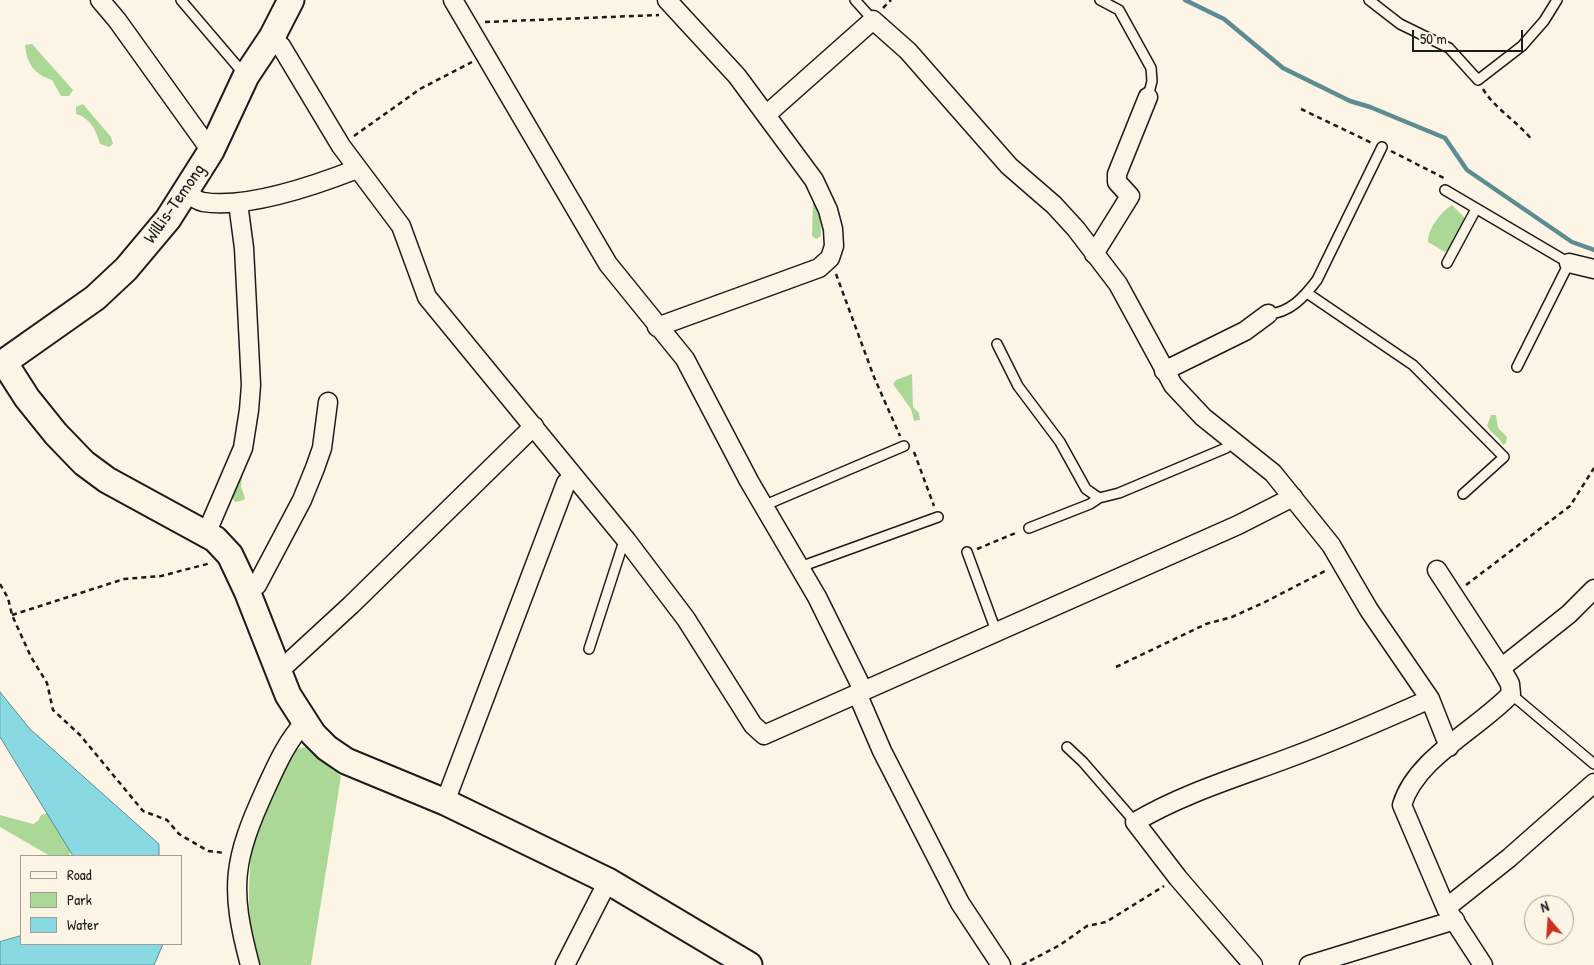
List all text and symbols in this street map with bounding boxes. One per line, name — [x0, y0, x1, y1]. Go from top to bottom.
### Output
scale bar — [1414, 20, 1525, 52]
text: 50 m — [1420, 28, 1447, 49]
street label: Willis-Temong — [140, 160, 210, 248]
legend — [20, 855, 182, 945]
text: Road — [67, 864, 92, 885]
text: Park — [67, 889, 92, 910]
north arrow — [1524, 895, 1574, 945]
text: N — [1538, 896, 1551, 916]
text: Water — [67, 914, 99, 935]

